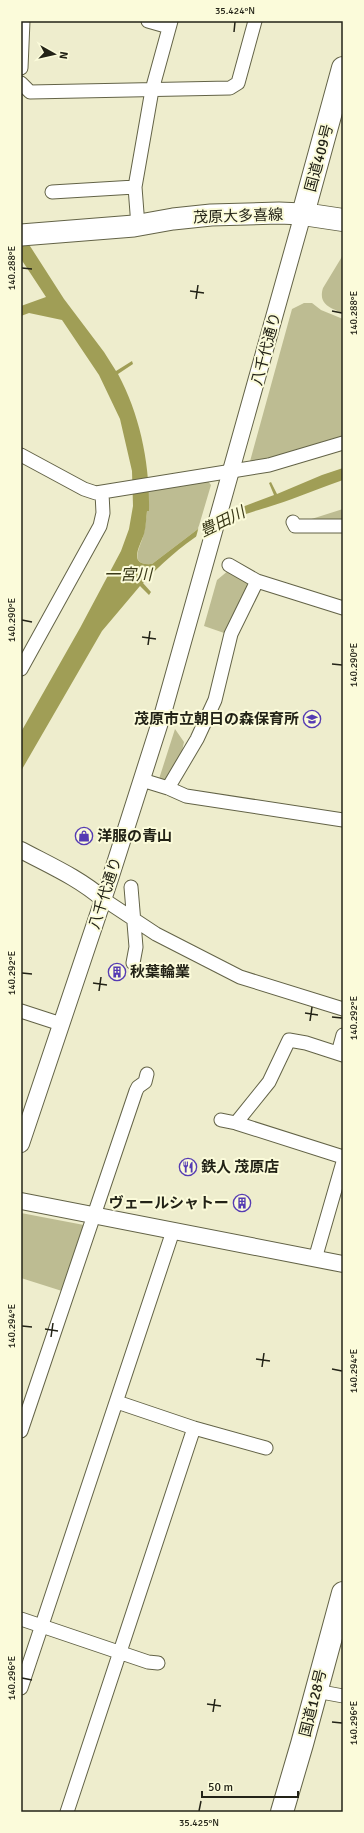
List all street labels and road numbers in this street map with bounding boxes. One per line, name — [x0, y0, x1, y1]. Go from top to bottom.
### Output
street label: 国道409号 — [301, 122, 337, 194]
street label: 茂原大多喜線 — [193, 205, 283, 227]
street label: 八千代通り — [248, 310, 284, 388]
street label: 八千代通り — [85, 855, 125, 931]
street label: 国道128号 — [296, 1667, 330, 1739]

